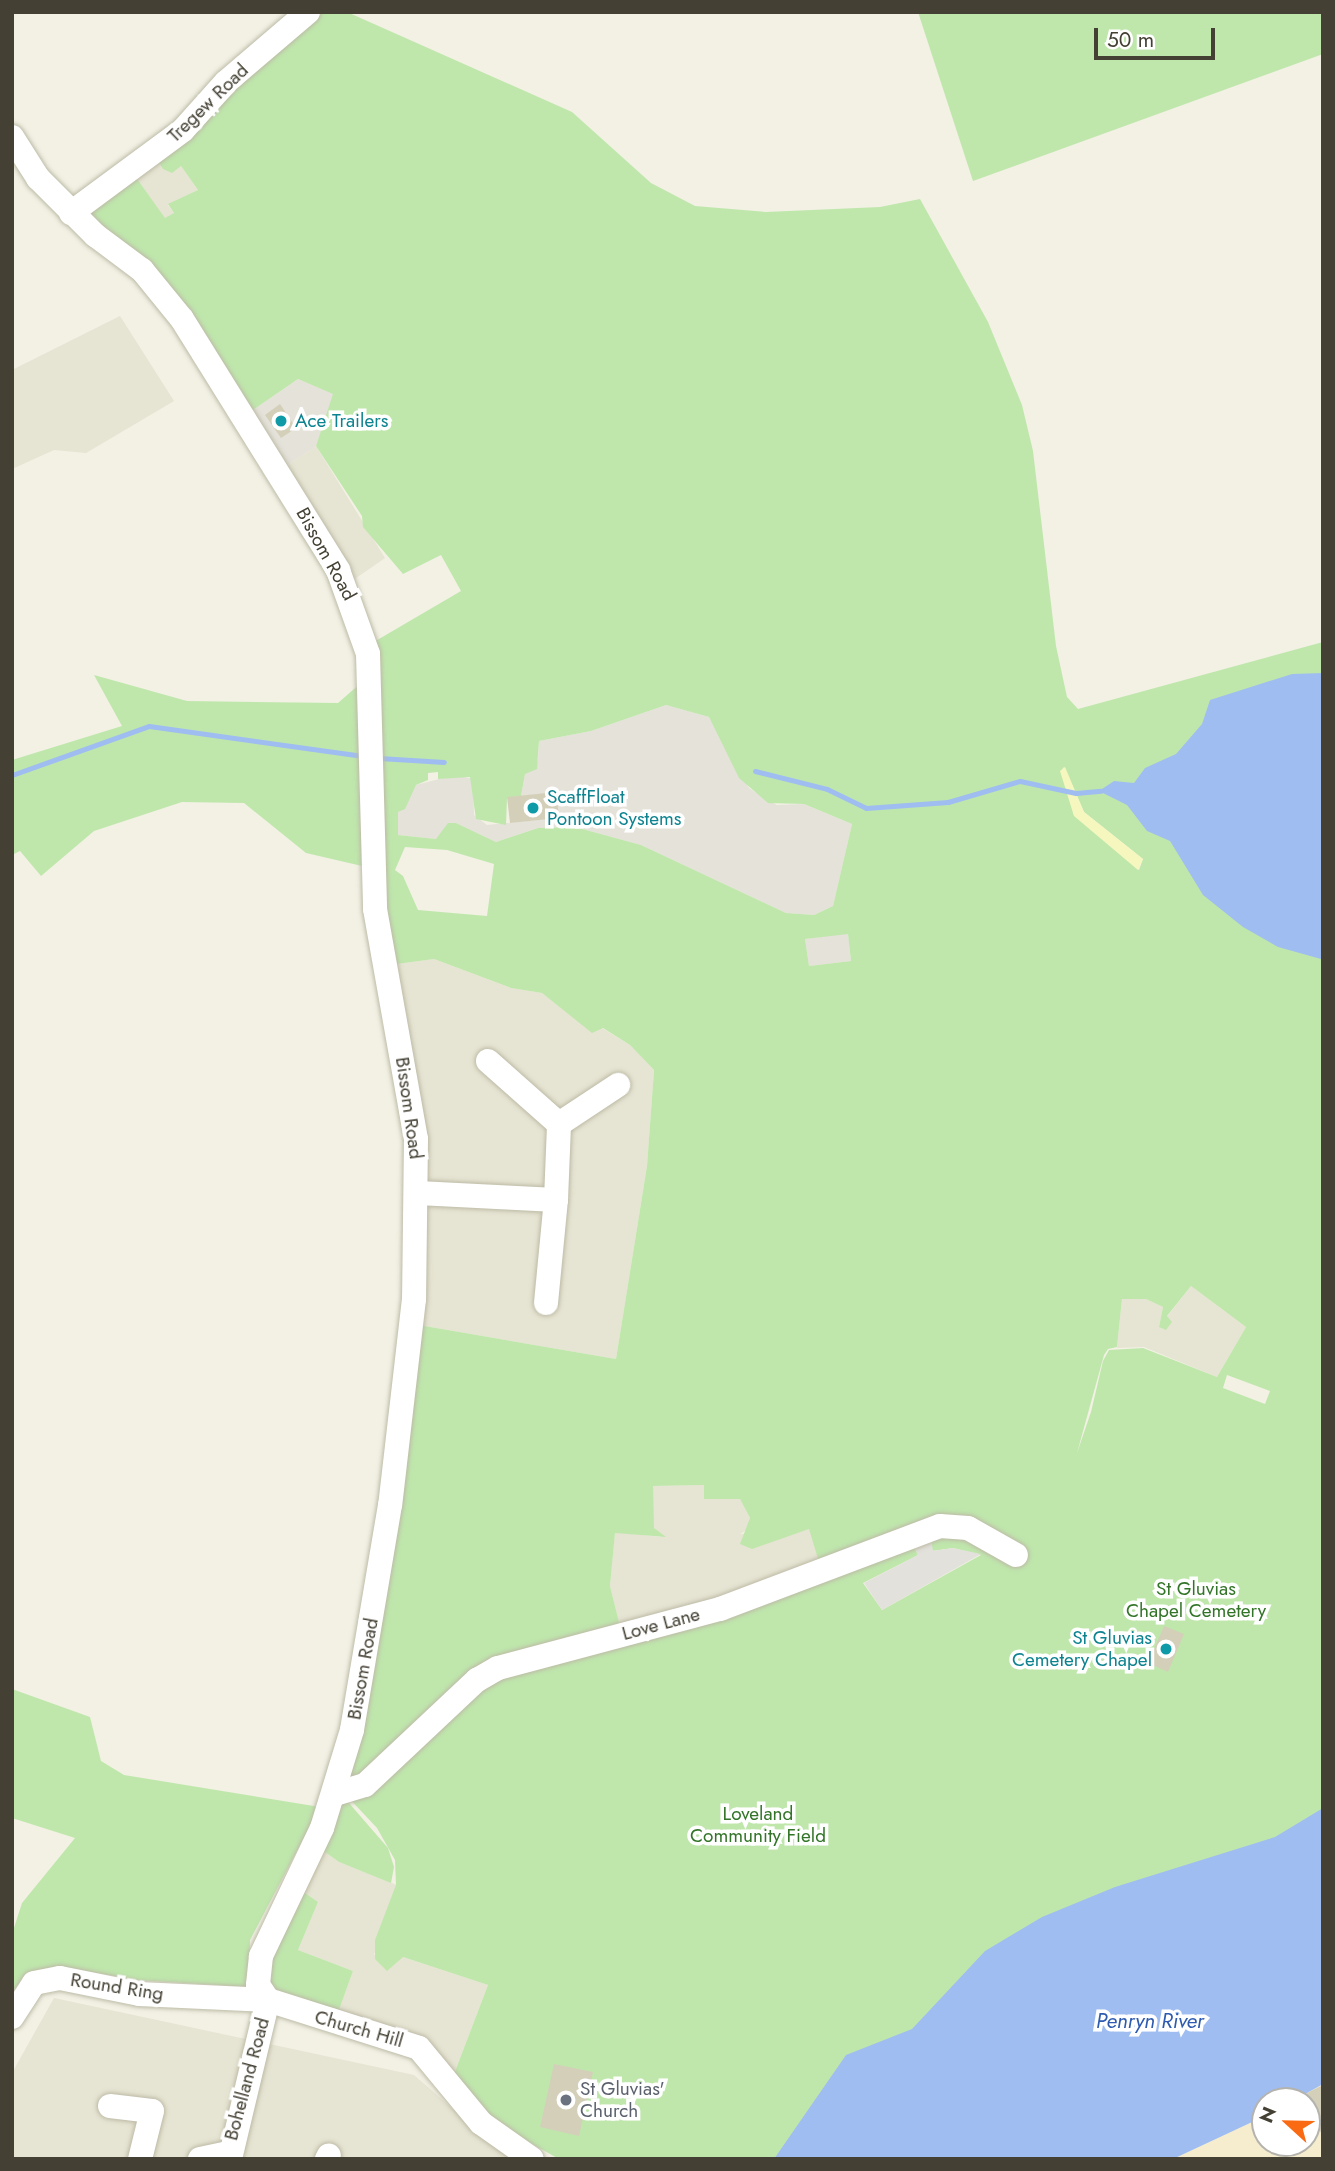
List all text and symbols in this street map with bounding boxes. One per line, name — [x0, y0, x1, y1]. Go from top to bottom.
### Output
scale bar — [1097, 14, 1218, 58]
text: 50 m — [1107, 25, 1154, 55]
street label: Tregew Road — [163, 59, 253, 147]
place label: Ace Trailers — [295, 410, 388, 432]
marker: Ace Trailers — [273, 413, 289, 429]
street label: Bissom Road — [291, 504, 361, 604]
place label: ScaffFloat Pontoon Systems — [547, 786, 681, 830]
marker: ScaffFloat Pontoon Systems — [525, 800, 541, 816]
street label: Bissom Road — [391, 1056, 427, 1160]
park label: St Gluvias Chapel Cemetery — [1126, 1578, 1266, 1622]
street label: Love Lane — [620, 1603, 702, 1645]
street label: Bissom Road — [343, 1616, 383, 1722]
place label: St Gluvias Cemetery Chapel — [1012, 1627, 1152, 1671]
marker: St Gluvias Cemetery Chapel — [1158, 1641, 1174, 1657]
park label: Loveland Community Field — [690, 1803, 826, 1847]
street label: Round Ring — [69, 1968, 165, 2006]
street label: Church Hill — [312, 2005, 406, 2053]
water label: Penryn River — [1096, 2008, 1204, 2034]
street label: Bohelland Road — [220, 2015, 274, 2143]
place label: St Gluvias' Church — [580, 2078, 665, 2122]
north arrow — [1251, 2087, 1321, 2157]
marker: St Gluvias' Church — [558, 2092, 574, 2108]
text: N — [1253, 2103, 1283, 2127]

